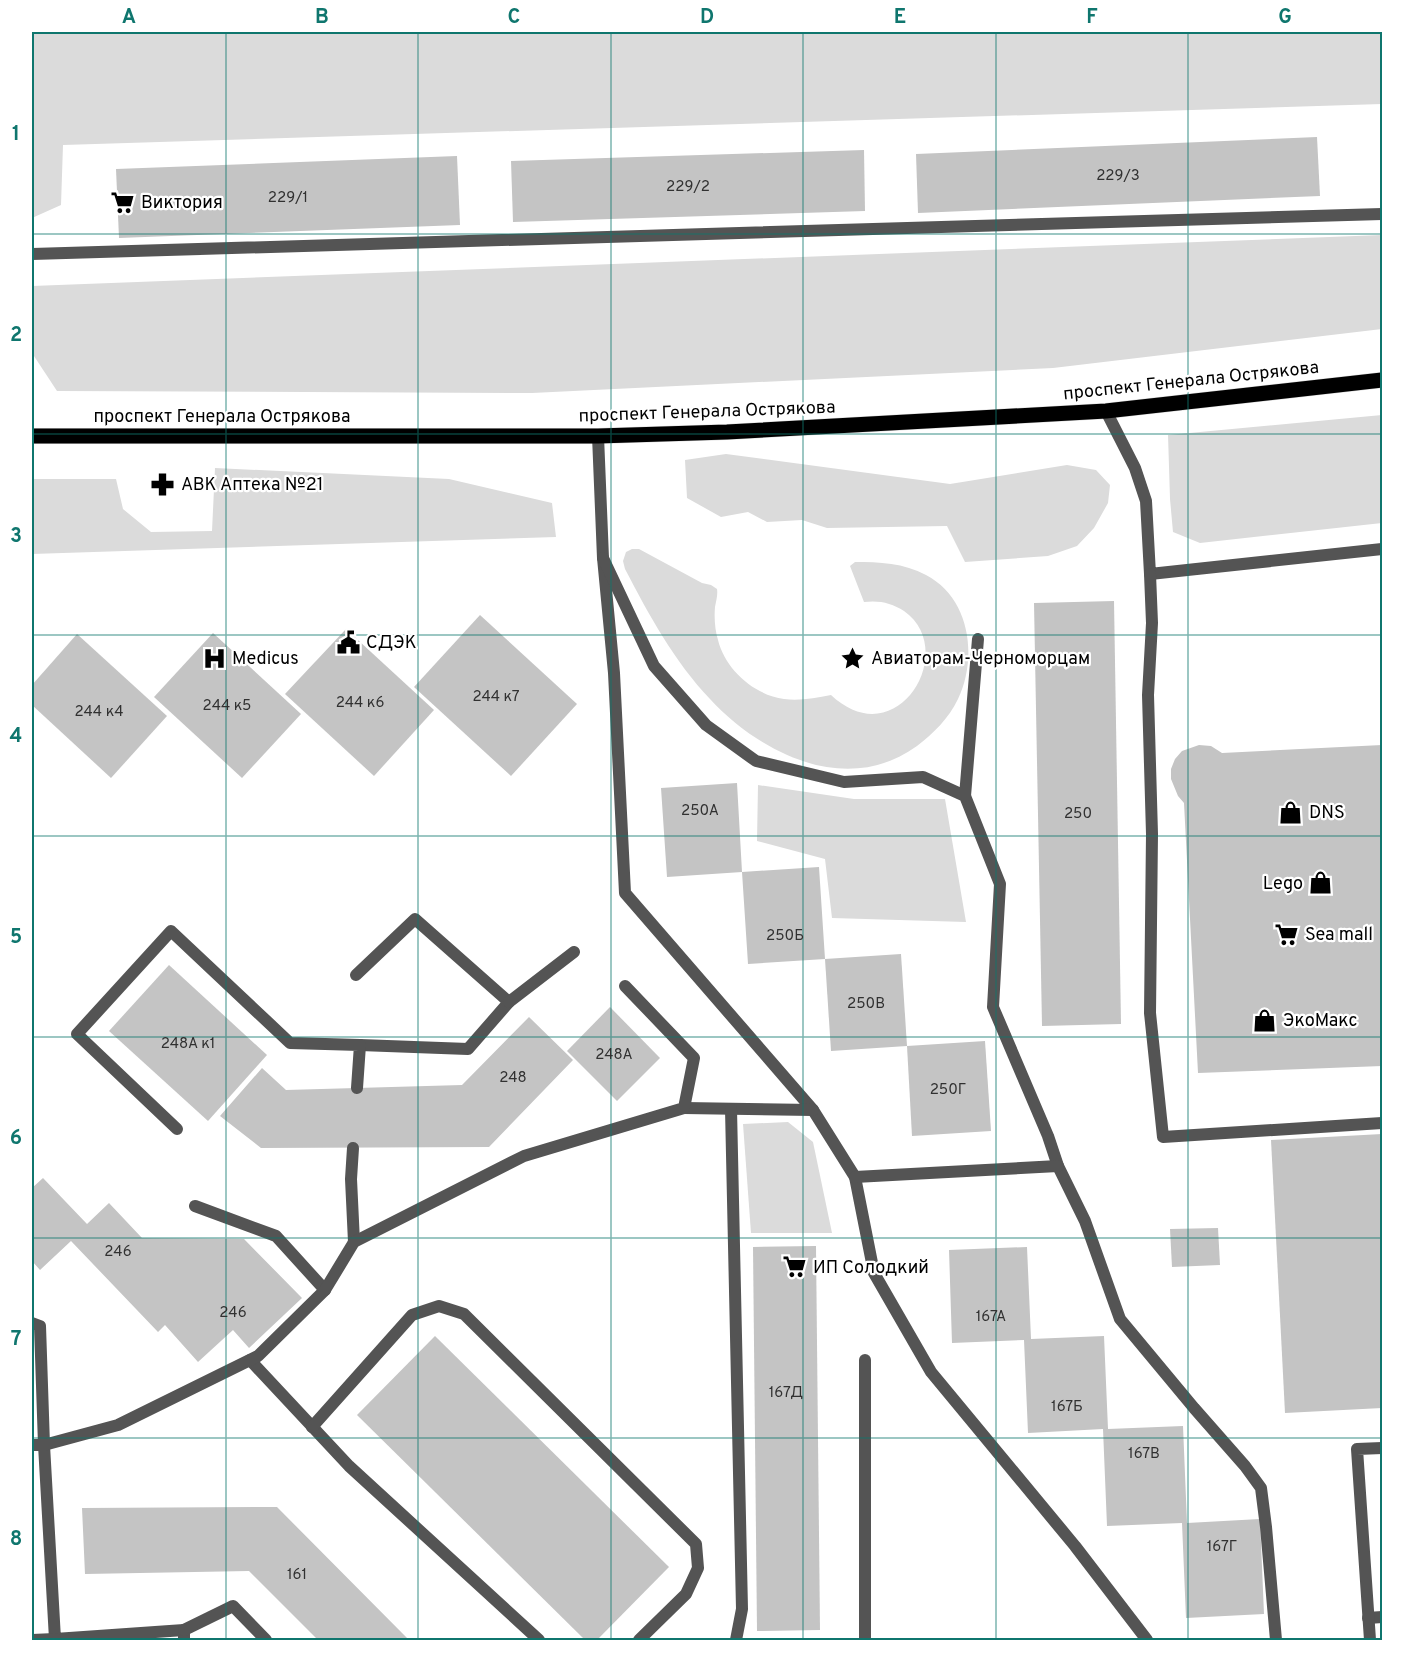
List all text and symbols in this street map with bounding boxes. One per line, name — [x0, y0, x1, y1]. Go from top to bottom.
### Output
text: A — [122, 5, 136, 31]
text: B — [315, 5, 329, 31]
text: C — [508, 5, 520, 31]
text: D — [700, 5, 714, 31]
text: E — [894, 5, 906, 31]
text: F — [1086, 5, 1098, 31]
text: G — [1278, 5, 1292, 31]
text: 1 — [12, 122, 20, 148]
house number: 229/3 — [1096, 167, 1140, 186]
house number: 229/2 — [666, 178, 710, 197]
supermarket icon: Виктория — [110, 189, 136, 215]
house number: 229/1 — [268, 189, 308, 208]
place label: Виктория — [141, 192, 223, 215]
text: 2 — [10, 323, 22, 349]
street label: проспект Генерала Острякова — [1062, 357, 1320, 406]
street label: проспект Генерала Острякова — [578, 397, 836, 428]
street label: проспект Генерала Острякова — [93, 406, 351, 429]
pharmacy icon: АВК Аптека №21 — [150, 471, 176, 497]
place label: АВК Аптека №21 — [181, 474, 323, 497]
text: 3 — [10, 524, 22, 550]
public building icon: СДЭК — [335, 629, 361, 655]
place label: СДЭК — [366, 632, 417, 655]
hospital icon: Medicus — [201, 645, 227, 671]
place icon: Авиаторам-Черноморцам — [840, 645, 866, 671]
place label: Medicus — [232, 648, 299, 671]
place label: Авиаторам-Черноморцам — [871, 648, 1090, 671]
house number: 244 к7 — [472, 688, 520, 707]
house number: 244 к6 — [336, 694, 384, 713]
house number: 244 к5 — [203, 697, 251, 716]
house number: 244 к4 — [74, 703, 124, 722]
text: 4 — [10, 724, 22, 750]
shop icon: DNS — [1278, 799, 1304, 825]
house number: 250А — [681, 802, 719, 821]
place label: DNS — [1309, 802, 1345, 825]
house number: 250 — [1064, 805, 1092, 824]
shop icon: Lego — [1308, 870, 1334, 896]
place label: Lego — [1263, 873, 1303, 896]
supermarket icon: Sea mall — [1274, 921, 1300, 947]
place label: Sea mall — [1305, 924, 1373, 947]
text: 5 — [10, 925, 22, 951]
house number: 250Б — [766, 927, 804, 946]
house number: 250В — [847, 995, 885, 1014]
shop icon: ЭкоМакс — [1252, 1007, 1278, 1033]
place label: ЭкоМакс — [1283, 1010, 1357, 1033]
house number: 248А к1 — [161, 1035, 215, 1054]
house number: 248А — [595, 1046, 633, 1065]
house number: 248 — [499, 1069, 527, 1088]
house number: 250Г — [930, 1081, 966, 1100]
text: 6 — [10, 1126, 22, 1152]
house number: 246 — [104, 1243, 132, 1262]
supermarket icon: ИП Солодкий — [782, 1254, 808, 1280]
place label: ИП Солодкий — [813, 1257, 929, 1280]
house number: 246 — [219, 1304, 247, 1323]
house number: 167А — [976, 1308, 1006, 1327]
text: 7 — [11, 1327, 21, 1353]
house number: 167Д — [769, 1384, 803, 1403]
house number: 167Б — [1051, 1398, 1083, 1417]
house number: 167В — [1128, 1445, 1160, 1464]
text: 8 — [10, 1527, 22, 1553]
house number: 167Г — [1207, 1538, 1237, 1557]
house number: 161 — [287, 1566, 307, 1585]

